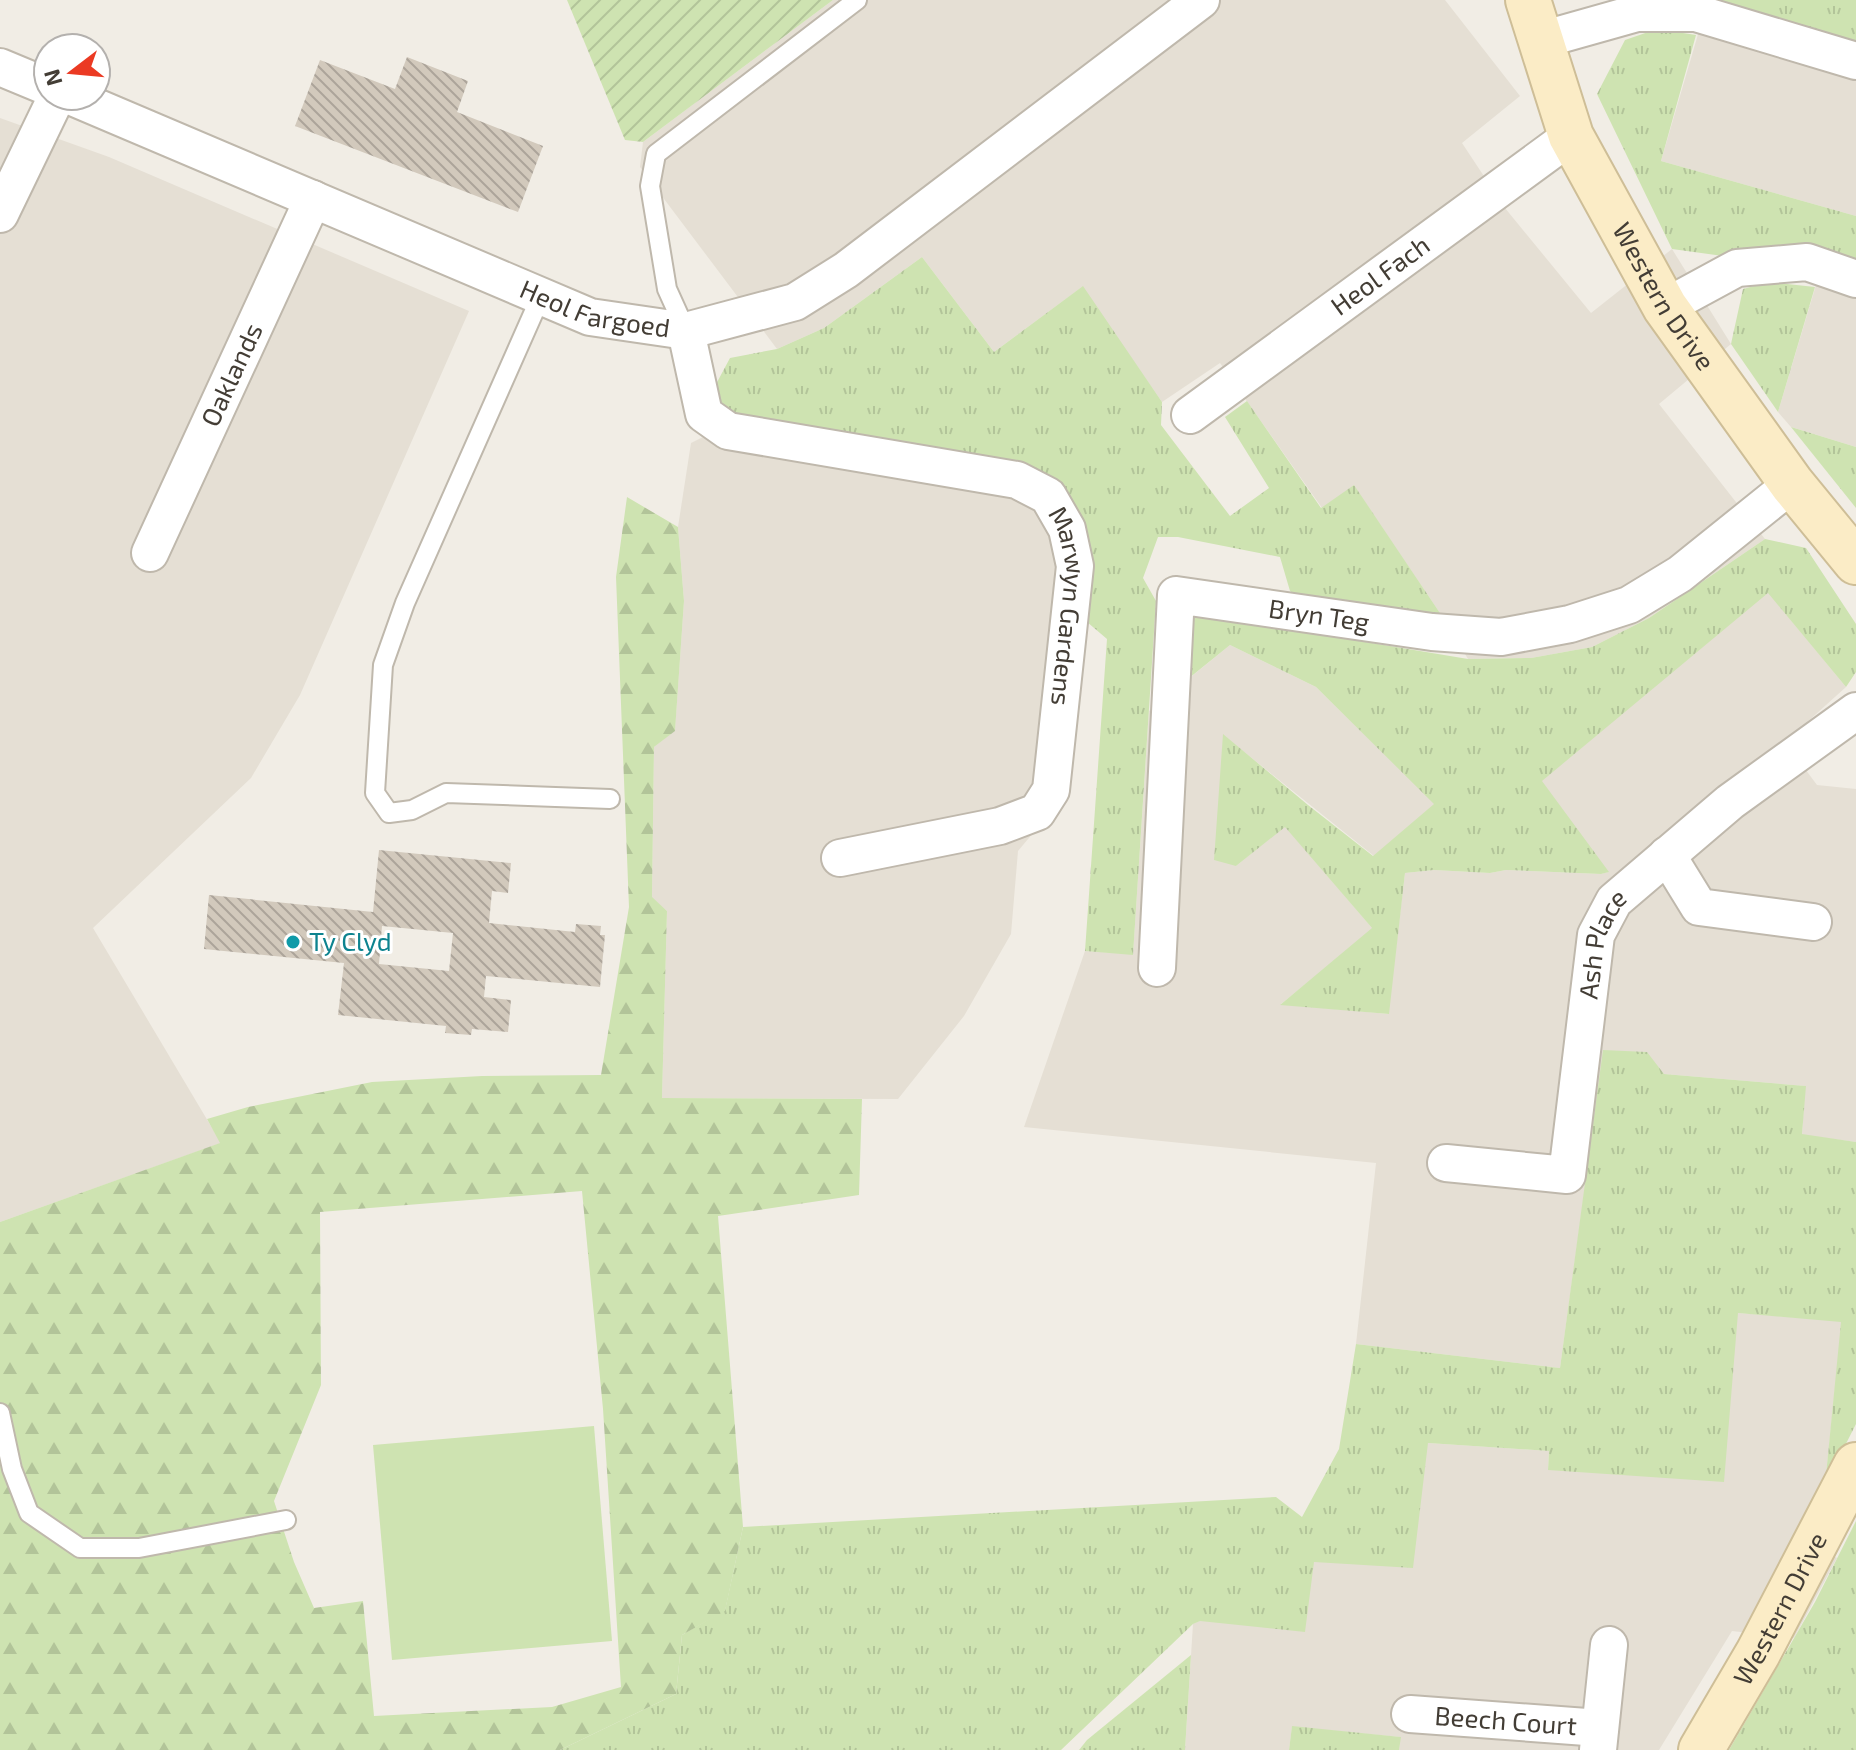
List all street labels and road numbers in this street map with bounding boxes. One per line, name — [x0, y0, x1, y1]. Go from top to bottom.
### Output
street label: Western Drive — [1607, 216, 1722, 376]
street label: Heol Fach — [1324, 228, 1435, 321]
street label: Heol Fargoed — [516, 272, 672, 342]
street label: Oaklands — [194, 318, 268, 431]
street label: Marwyn Gardens — [1043, 500, 1093, 708]
street label: Bryn Teg — [1267, 592, 1372, 637]
street label: Ash Place — [1571, 881, 1632, 1001]
street label: Western Drive — [1726, 1527, 1832, 1690]
street label: Beech Court — [1434, 1699, 1578, 1740]

